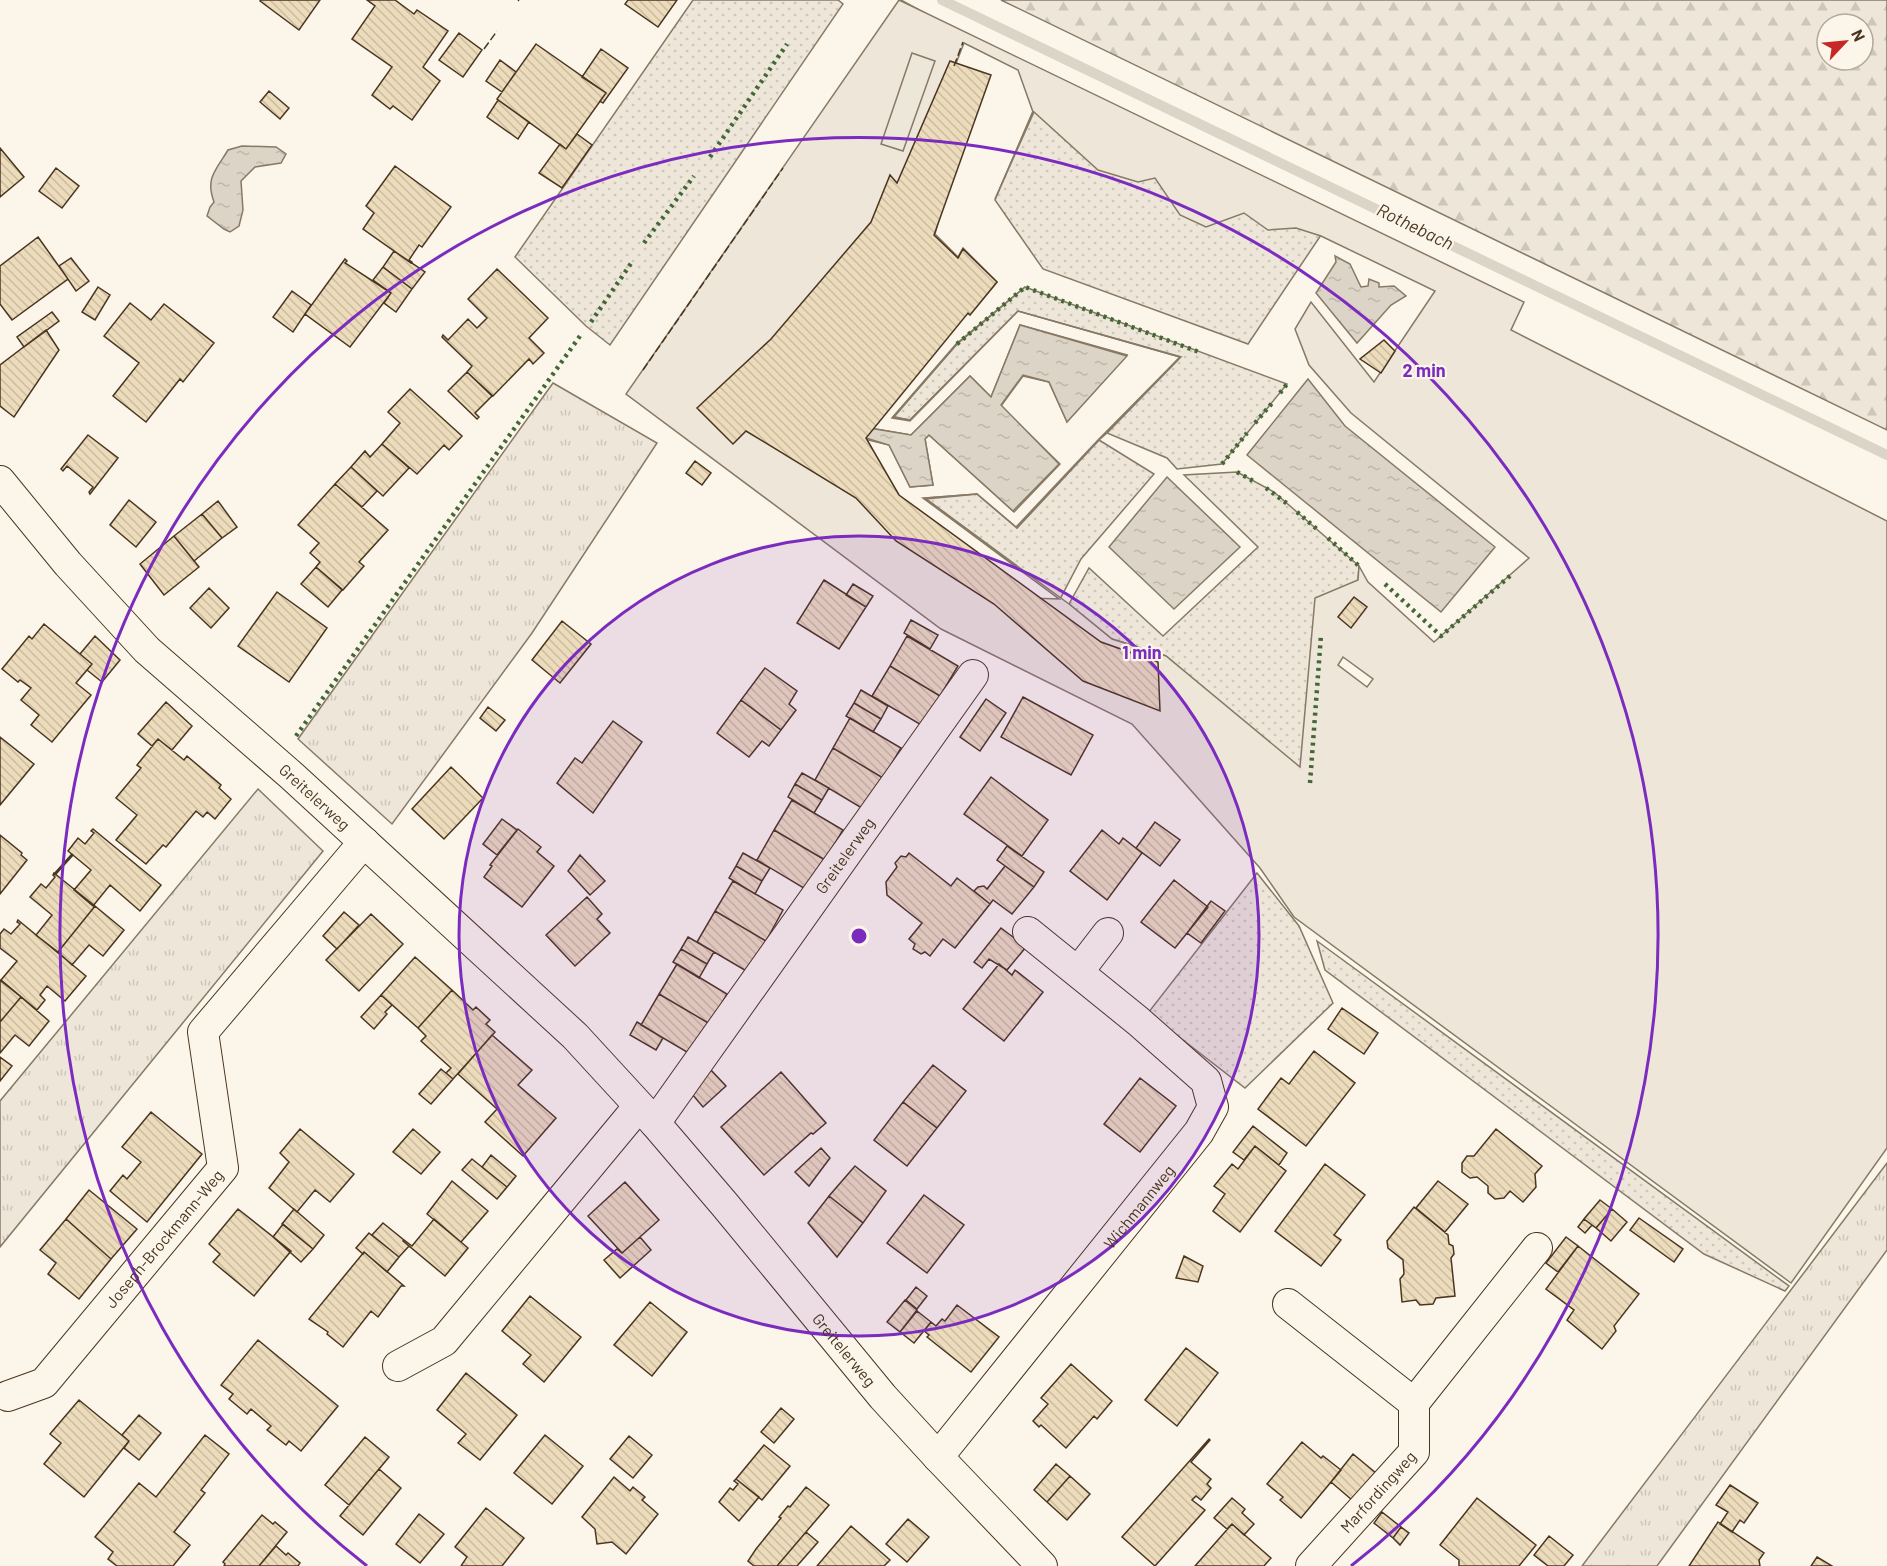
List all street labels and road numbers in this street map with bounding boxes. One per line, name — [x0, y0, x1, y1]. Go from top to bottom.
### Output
street label: Greitelerweg — [276, 759, 354, 834]
street label: Greitelerweg — [811, 813, 878, 897]
street label: Wichmannweg — [1099, 1161, 1178, 1252]
street label: Joseph-Brockmann-Weg — [101, 1165, 227, 1311]
street label: Greitelerweg — [809, 1309, 880, 1390]
street label: Marfordingweg — [1336, 1447, 1419, 1536]

